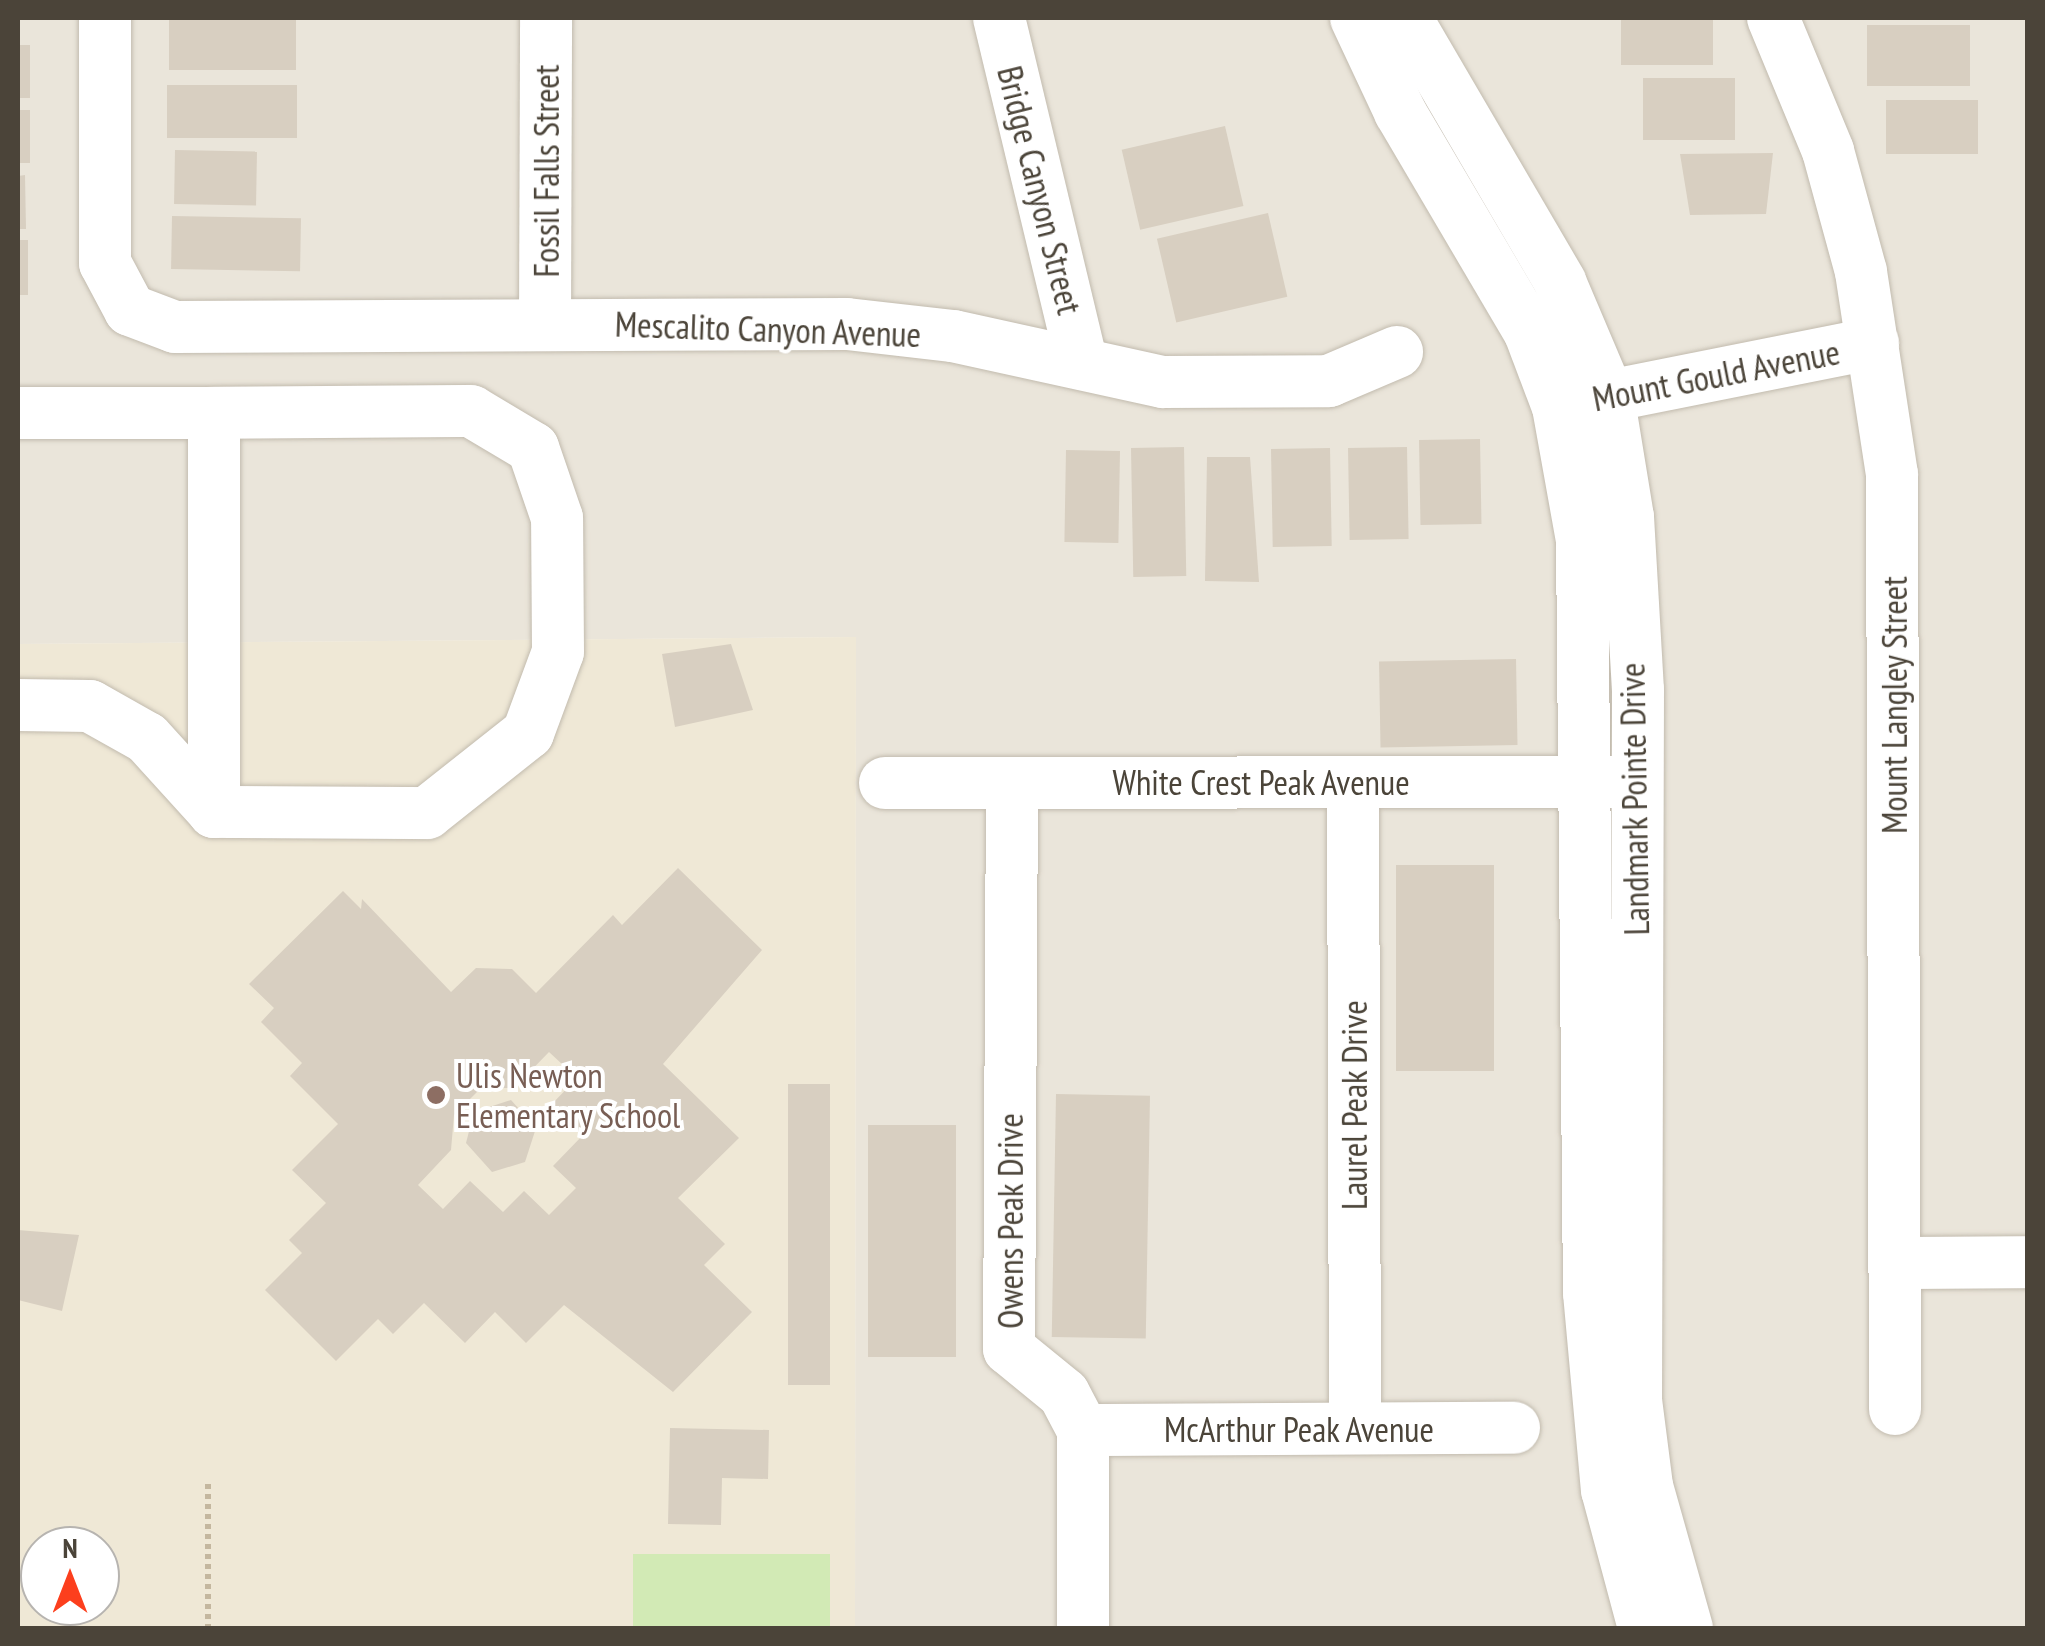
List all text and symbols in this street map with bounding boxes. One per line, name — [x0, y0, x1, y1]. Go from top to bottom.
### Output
street label: Bridge Canyon Street — [989, 62, 1091, 318]
street label: Fossil Falls Street — [525, 65, 567, 277]
street label: Mescalito Canyon Avenue — [614, 303, 922, 355]
street label: Mount Gould Avenue — [1588, 330, 1844, 420]
street label: Mount Langley Street — [1873, 576, 1915, 834]
street label: Landmark Pointe Drive — [1611, 662, 1657, 936]
street label: White Crest Peak Avenue — [1112, 761, 1410, 803]
street label: Laurel Peak Drive — [1333, 1000, 1375, 1210]
place label: Ulis Newton Elementary School — [456, 1054, 681, 1136]
marker: Ulis Newton Elementary School — [425, 1084, 447, 1106]
street label: Owens Peak Drive — [989, 1113, 1031, 1329]
street label: McArthur Peak Avenue — [1163, 1408, 1435, 1450]
north arrow — [20, 1526, 120, 1626]
text: N — [62, 1529, 78, 1566]

